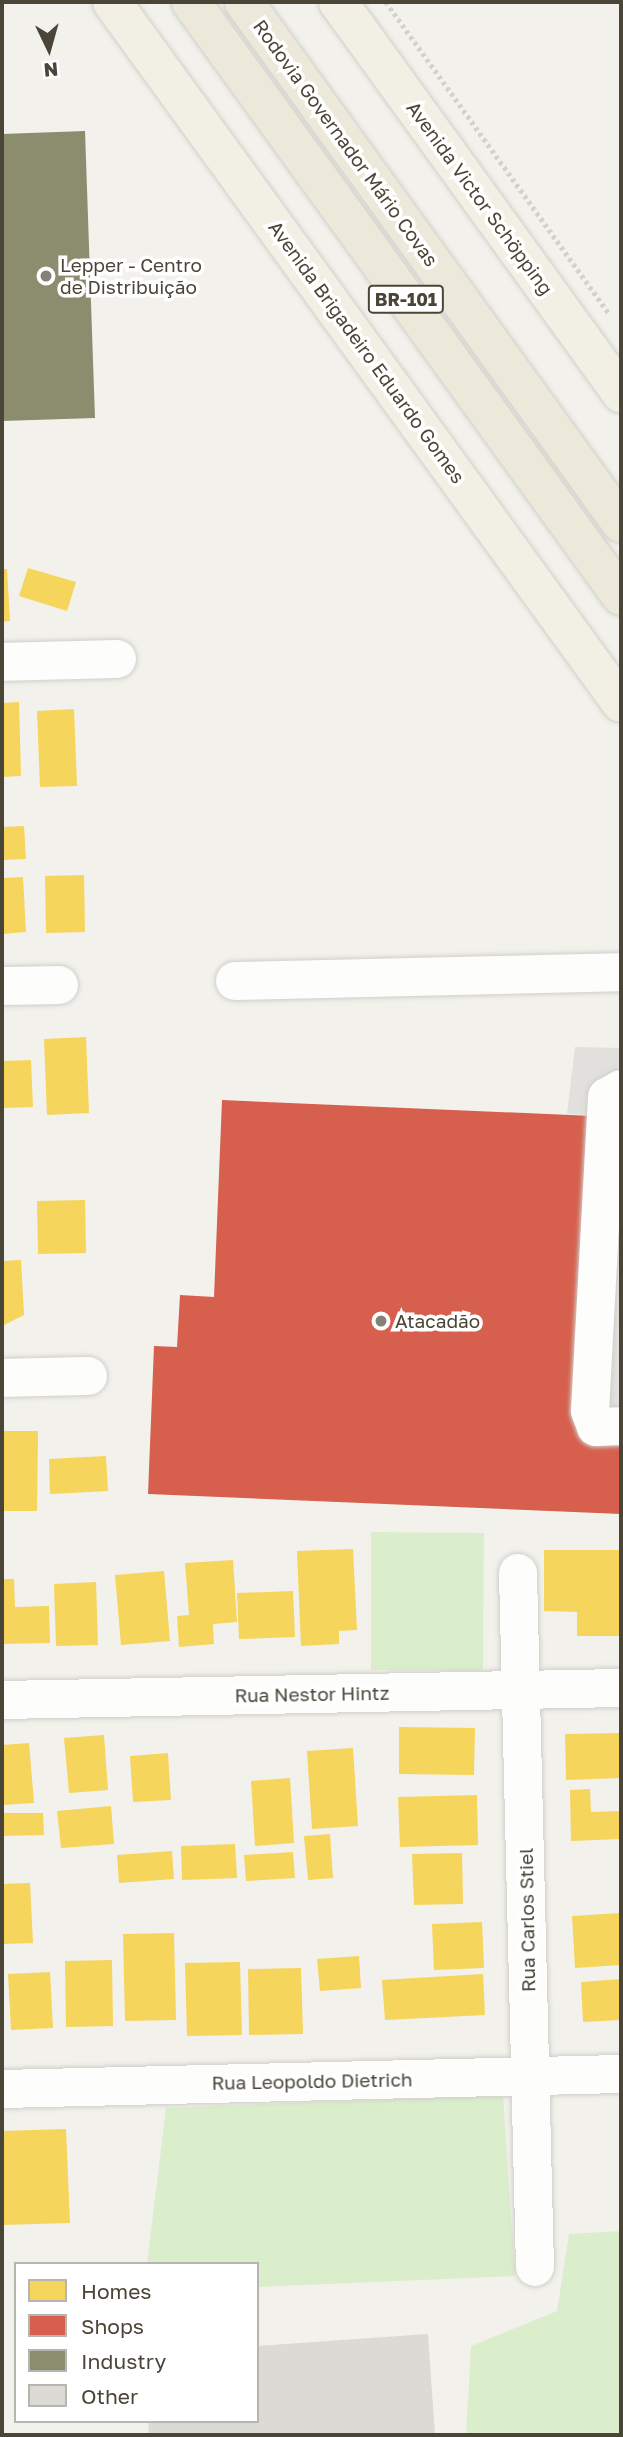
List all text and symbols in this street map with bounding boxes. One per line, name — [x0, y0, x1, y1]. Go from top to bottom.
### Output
north arrow — [14, 14, 84, 84]
street label: Rodovia Governador Mário Covas — [249, 15, 443, 271]
text: N — [43, 58, 59, 83]
street label: Avenida Victor Schöpping — [402, 97, 558, 299]
street label: Avenida Brigadeiro Eduardo Gomes — [264, 216, 470, 488]
place label: Lepper - Centro de Distribuição — [60, 254, 202, 298]
marker: Lepper - Centro de Distribuição — [38, 268, 54, 284]
road number: BR-101 — [368, 284, 444, 314]
place label: Atacadão — [395, 1310, 480, 1332]
marker: Atacadão — [373, 1313, 389, 1329]
street label: Rua Nestor Hintz — [234, 1681, 390, 1707]
street label: Rua Carlos Stiel — [514, 1848, 540, 1992]
street label: Rua Leopoldo Dietrich — [211, 2068, 413, 2094]
legend — [14, 2262, 259, 2423]
text: Homes — [81, 2278, 151, 2304]
text: Shops — [81, 2313, 144, 2339]
text: Industry — [81, 2348, 166, 2374]
text: Other — [81, 2383, 138, 2409]

